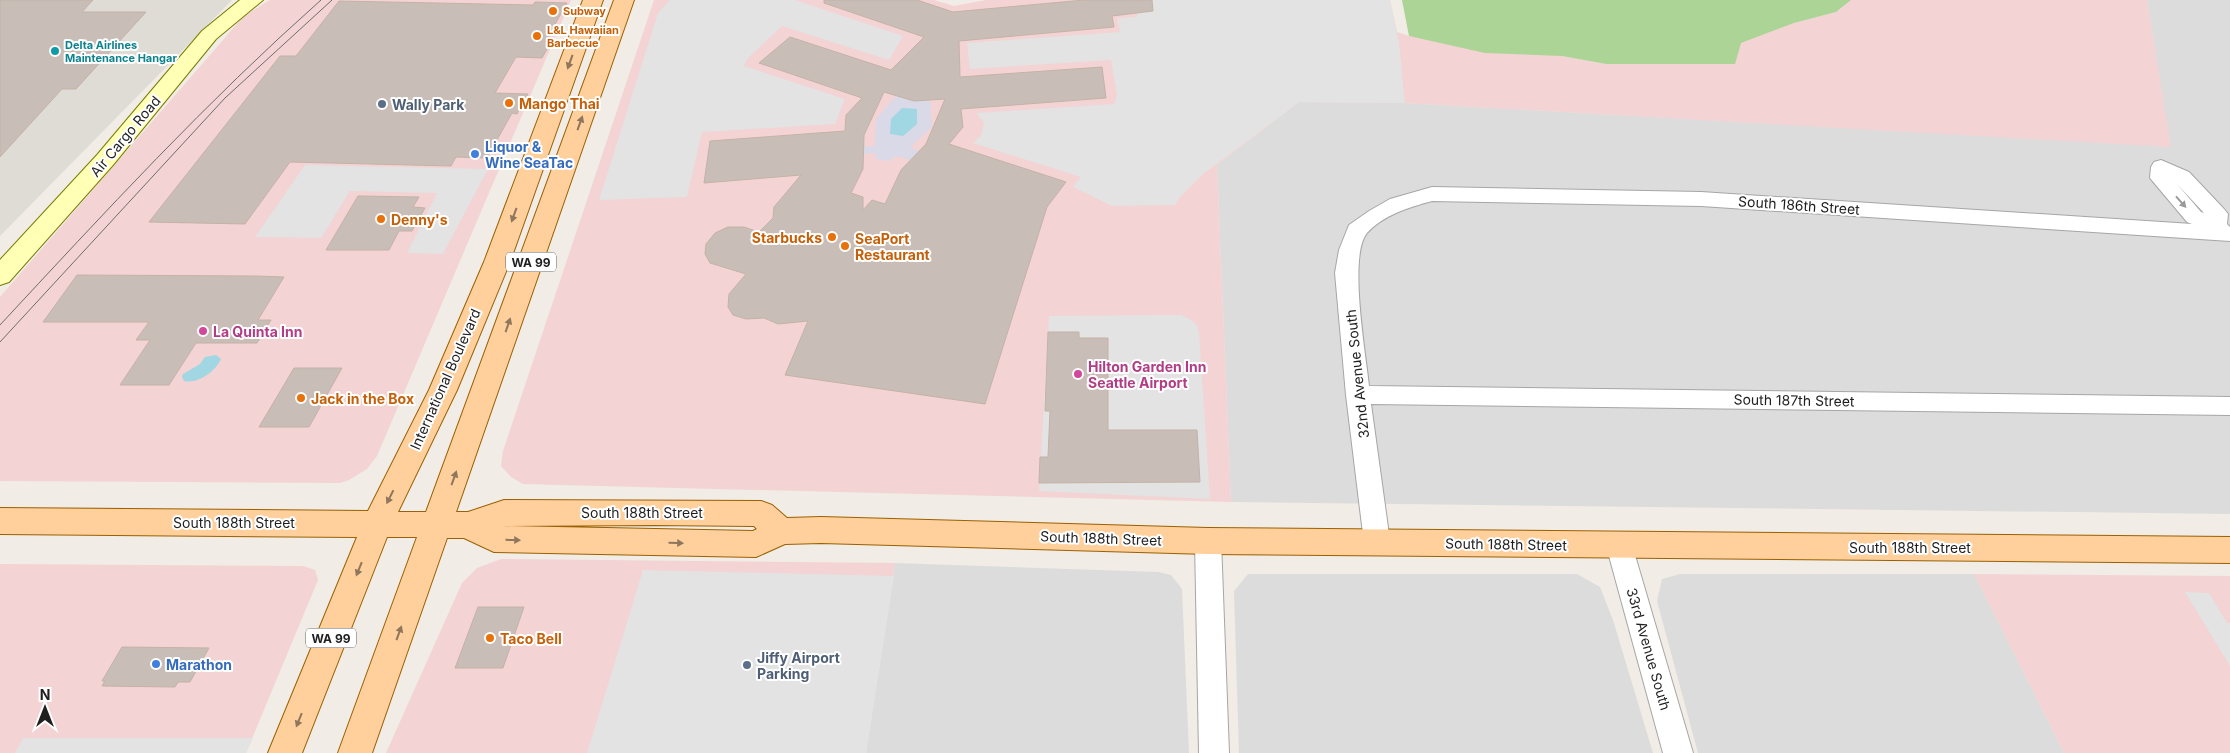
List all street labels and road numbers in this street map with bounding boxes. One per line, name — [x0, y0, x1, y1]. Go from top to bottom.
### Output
street label: Air Cargo Road — [86, 92, 164, 180]
street label: South 186th Street — [1738, 192, 1861, 218]
road number: WA 99 — [506, 252, 556, 272]
street label: International Boulevard — [406, 306, 484, 452]
street label: 32nd Avenue South — [1342, 309, 1372, 439]
street label: South 187th Street — [1733, 390, 1855, 410]
street label: South 188th Street — [581, 504, 703, 521]
street label: South 188th Street — [173, 514, 295, 531]
street label: South 188th Street — [1040, 527, 1163, 549]
street label: South 188th Street — [1445, 534, 1567, 554]
street label: South 188th Street — [1849, 539, 1971, 556]
street label: 33rd Avenue South — [1623, 586, 1675, 712]
road number: WA 99 — [306, 628, 356, 648]

